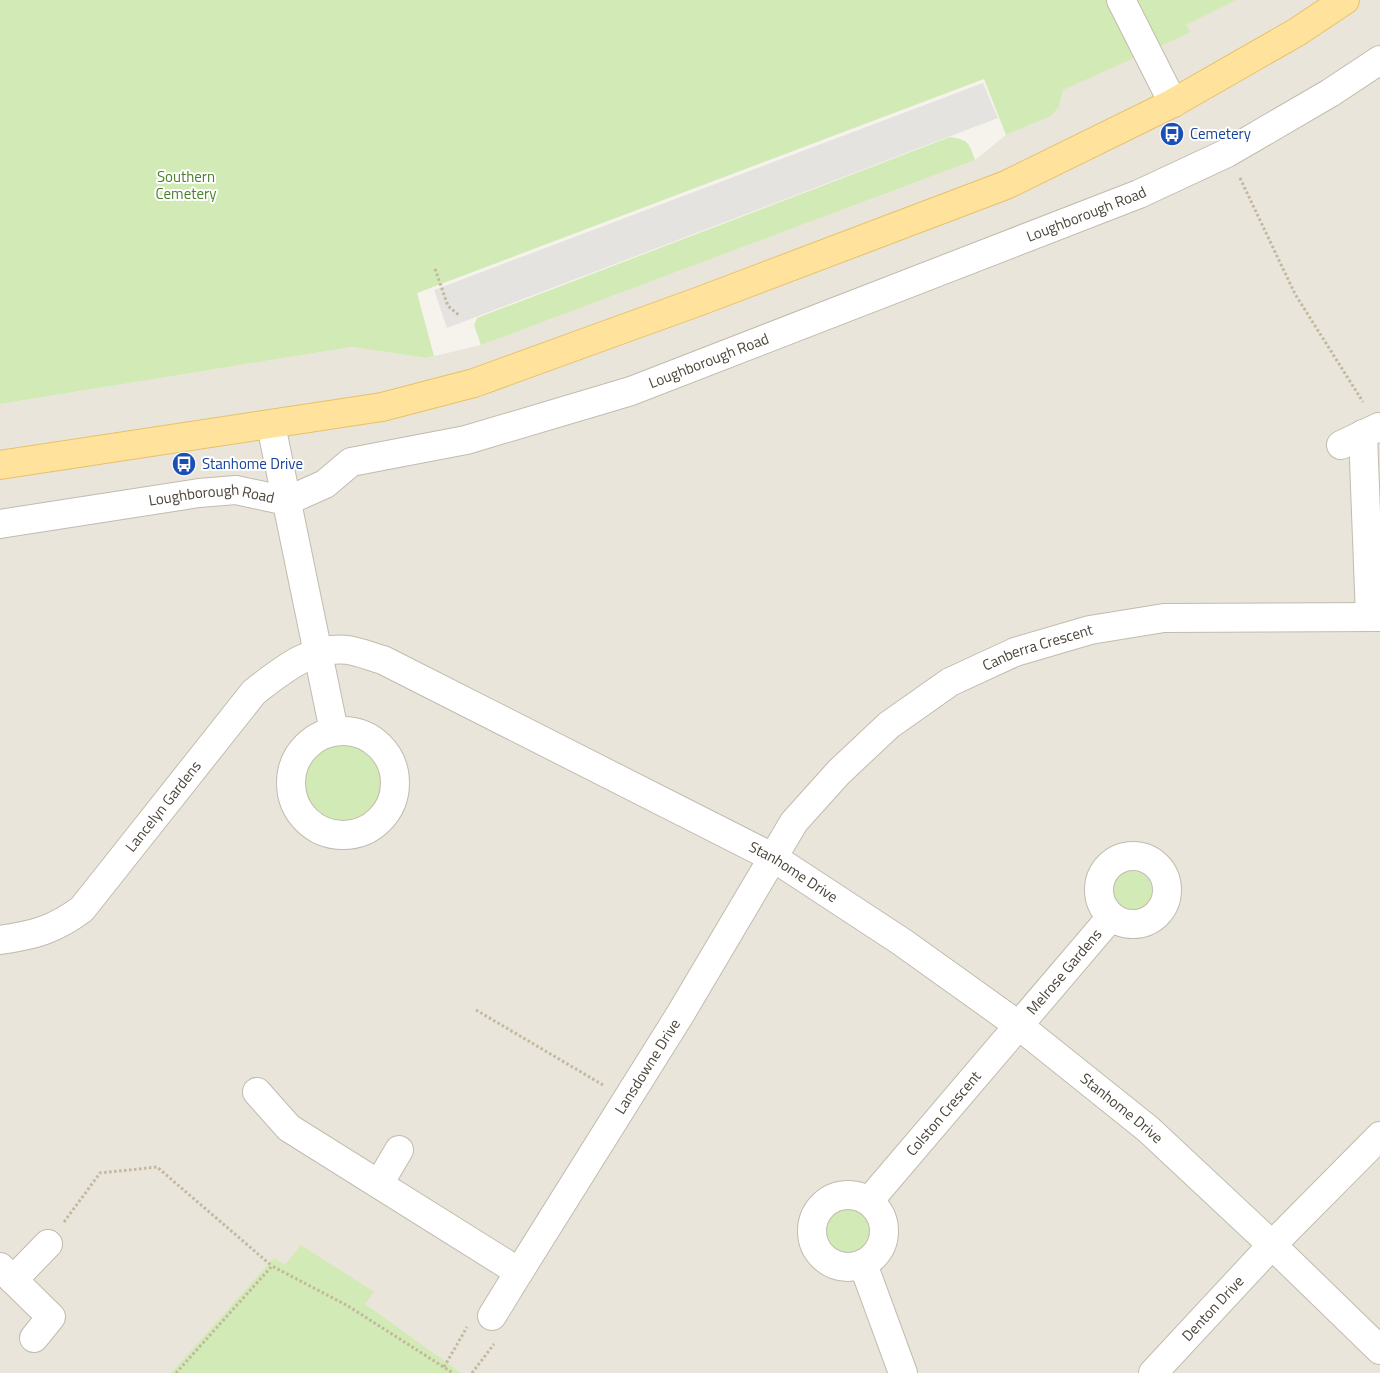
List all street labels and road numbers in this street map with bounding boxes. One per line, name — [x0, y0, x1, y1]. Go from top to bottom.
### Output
street label: Loughborough Road — [1023, 180, 1150, 248]
street label: Loughborough Road — [645, 327, 772, 394]
street label: Loughborough Road — [147, 478, 277, 512]
street label: Canberra Crescent — [978, 618, 1096, 677]
street label: Lancelyn Gardens — [120, 755, 207, 857]
street label: Stanhome Drive — [745, 835, 843, 908]
street label: Melrose Gardens — [1020, 923, 1107, 1020]
street label: Lansdowne Drive — [609, 1014, 686, 1118]
street label: Colston Crescent — [900, 1065, 987, 1161]
street label: Stanhome Drive — [1075, 1067, 1169, 1149]
street label: Denton Drive — [1176, 1270, 1249, 1346]

